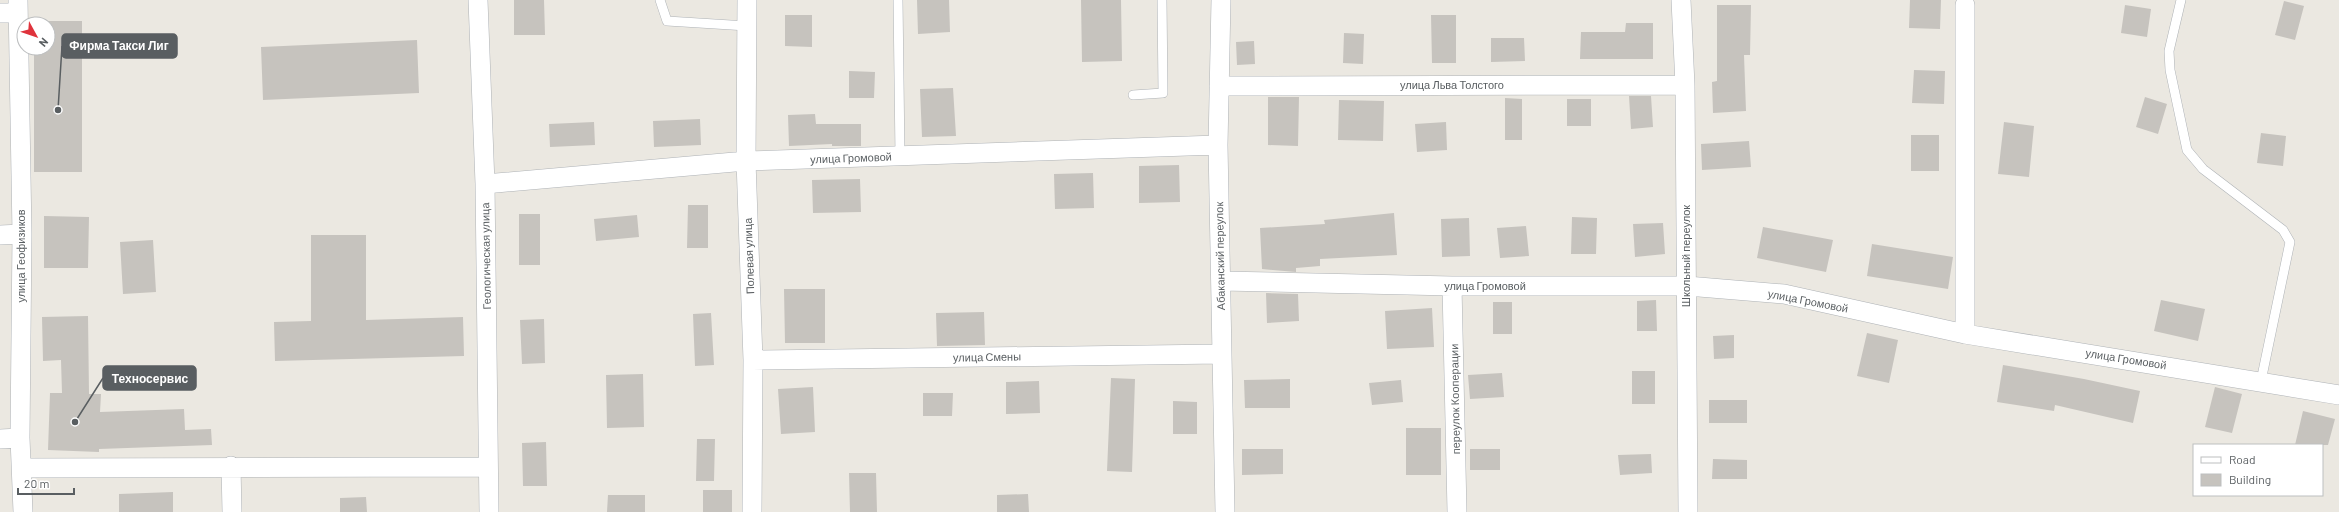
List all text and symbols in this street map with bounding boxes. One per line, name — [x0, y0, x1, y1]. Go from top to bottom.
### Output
north arrow — [16, 16, 56, 56]
callout: Фирма Такси Лиг — [62, 34, 177, 58]
text: N — [37, 36, 51, 50]
text: Фирма Такси Лиг — [69, 38, 169, 53]
street label: улица Льва Толстого — [1400, 78, 1504, 91]
street label: улица Громовой — [810, 150, 892, 165]
street label: Абаканский переулок — [1212, 201, 1227, 310]
street label: Геологическая улица — [478, 202, 493, 310]
street label: Школьный переулок — [1679, 205, 1692, 307]
street label: улица Геофизиков — [14, 209, 27, 303]
street label: Полевая улица — [741, 217, 756, 295]
street label: улица Громовой — [1444, 279, 1526, 292]
street label: улица Громовой — [1767, 286, 1849, 315]
street label: переулок Кооперации — [1447, 344, 1462, 454]
street label: улица Громовой — [2085, 346, 2167, 371]
street label: улица Смены — [953, 349, 1021, 364]
callout: Техносервис — [103, 366, 196, 390]
text: Техносервис — [112, 371, 189, 386]
legend — [2193, 444, 2323, 496]
text: Road — [2229, 452, 2256, 466]
scale bar — [18, 470, 74, 496]
text: Building — [2229, 472, 2271, 486]
text: 20 m — [24, 476, 50, 490]

